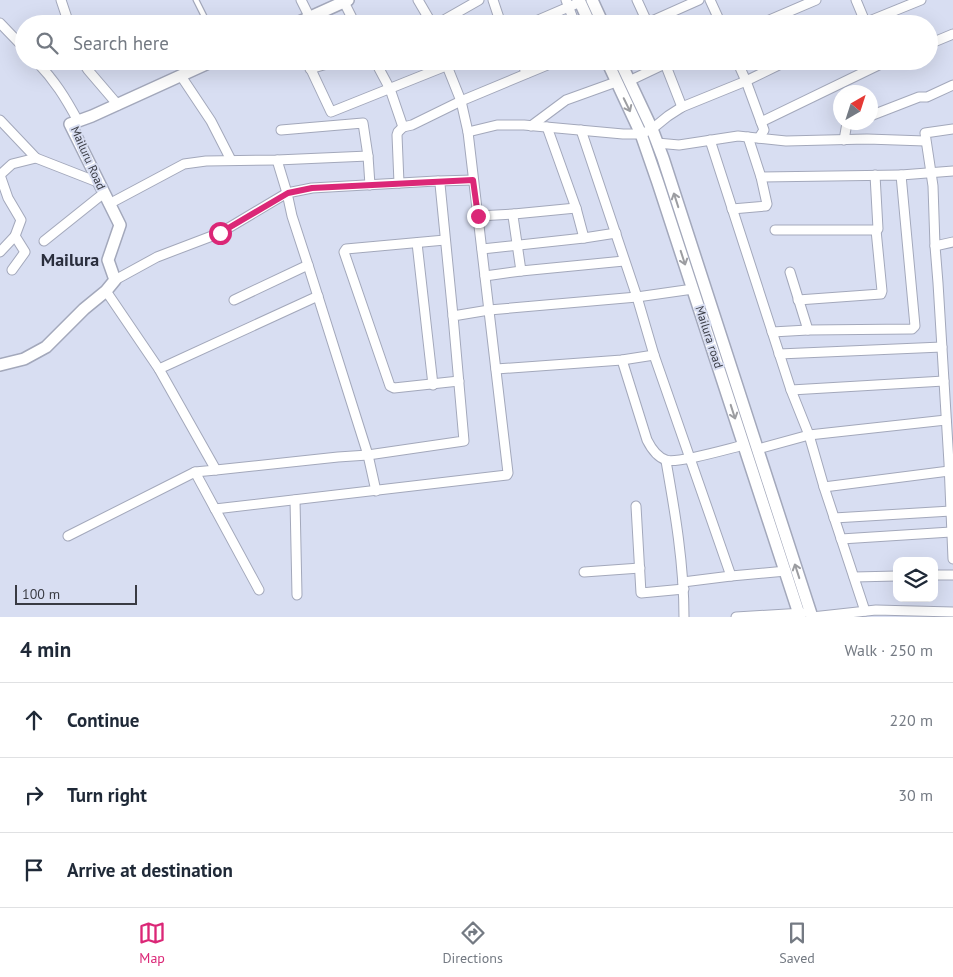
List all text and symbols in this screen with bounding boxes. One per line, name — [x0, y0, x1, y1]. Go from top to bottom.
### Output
search box — [15, 15, 938, 70]
icon: search — [33, 29, 61, 57]
text: Search here — [73, 31, 169, 55]
north arrow — [833, 85, 878, 130]
one-way arrow — [623, 98, 633, 113]
street label: Mailuru Road — [68, 124, 109, 192]
one-way arrow — [671, 192, 681, 208]
route end — [467, 205, 490, 228]
route start — [209, 222, 232, 245]
district label: Mailura — [41, 248, 99, 271]
one-way arrow — [679, 250, 688, 265]
street label: Mailura road — [692, 304, 727, 370]
one-way arrow — [729, 404, 739, 420]
map controls — [893, 557, 938, 602]
button: layers — [893, 557, 938, 602]
one-way arrow — [792, 563, 802, 579]
scale bar — [15, 582, 138, 605]
text: 100 m — [22, 585, 60, 603]
text: 4 min — [20, 636, 71, 663]
text: Walk · 250 m — [844, 640, 933, 660]
icon: ahead — [20, 706, 48, 734]
text: Continue — [67, 708, 139, 732]
text: 220 m — [890, 710, 933, 730]
icon: right — [20, 781, 48, 809]
text: Turn right — [67, 783, 147, 807]
text: 30 m — [898, 785, 933, 805]
icon: arrive — [20, 856, 48, 884]
text: Arrive at destination — [67, 858, 233, 882]
tab: Map — [138, 919, 166, 967]
tab: Directions — [442, 919, 503, 967]
tab: Saved — [779, 919, 815, 967]

